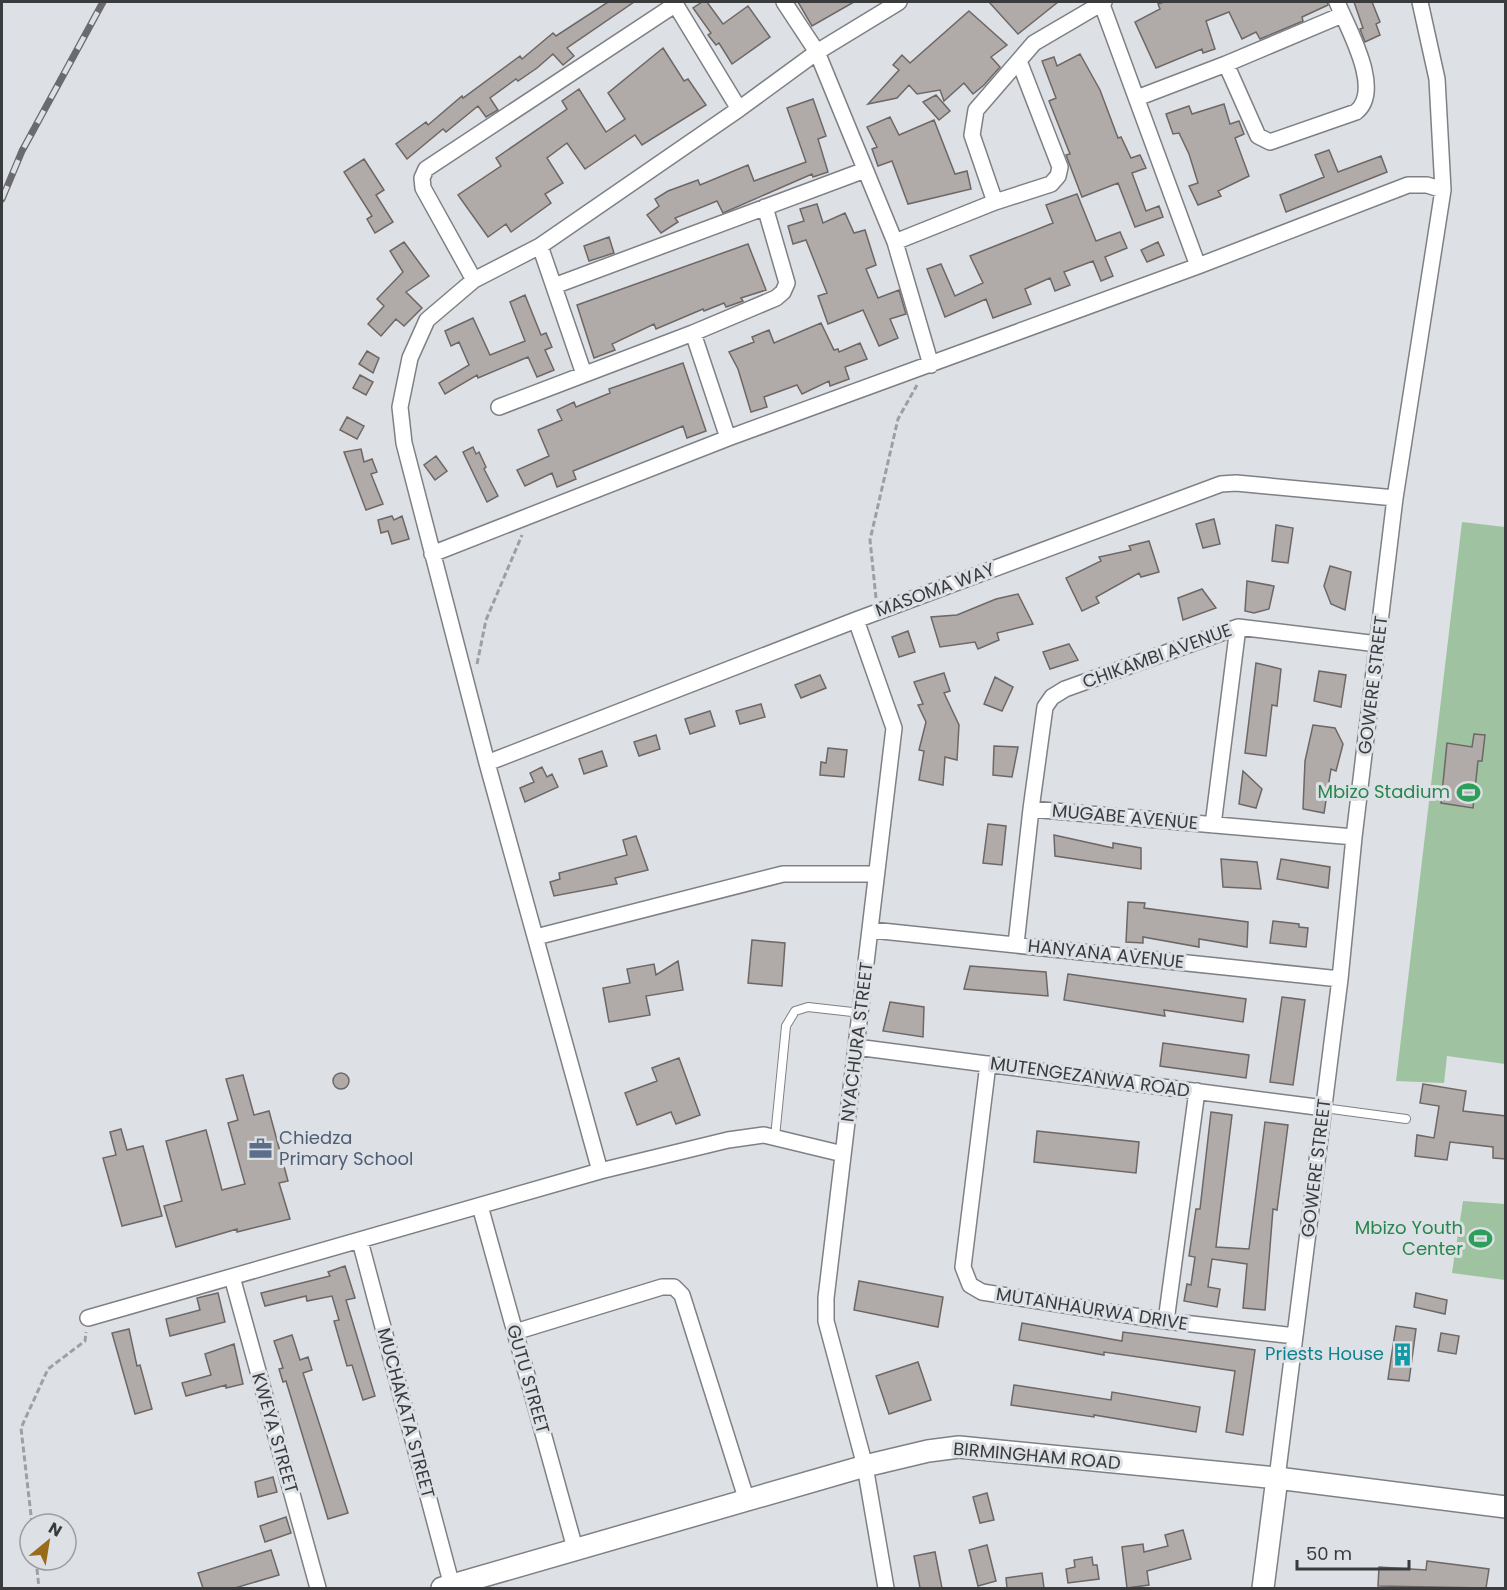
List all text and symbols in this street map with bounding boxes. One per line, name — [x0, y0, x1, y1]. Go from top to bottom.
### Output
street label: MASOMA WAY — [872, 556, 998, 623]
street label: GOWERE STREET — [1352, 614, 1393, 756]
street label: CHIKAMBI AVENUE — [1079, 617, 1235, 694]
place label: Mbizo Stadium — [1317, 779, 1450, 804]
sports icon: Mbizo Stadium — [1455, 779, 1481, 805]
street label: MUGABE AVENUE — [1051, 798, 1199, 835]
street label: HANYANA AVENUE — [1027, 933, 1185, 974]
street label: NYACHURA STREET — [834, 960, 879, 1123]
street label: MUTENGEZANWA ROAD — [989, 1050, 1192, 1103]
street label: GOWERE STREET — [1295, 1097, 1336, 1239]
place label: Chiedza Primary School — [279, 1125, 413, 1171]
office icon: Chiedza Primary School — [248, 1135, 274, 1161]
place label: Mbizo Youth Center — [1355, 1215, 1463, 1261]
sports icon: Mbizo Youth Center — [1468, 1225, 1494, 1251]
street label: MUTANHAURWA DRIVE — [994, 1281, 1190, 1336]
street label: GUTU STREET — [501, 1321, 556, 1437]
street label: MUCHAKATA STREET — [372, 1325, 441, 1501]
place label: Priests House — [1265, 1341, 1384, 1366]
building icon: Priests House — [1389, 1341, 1415, 1367]
street label: KWEYA STREET — [246, 1370, 305, 1496]
street label: BIRMINGHAM ROAD — [952, 1436, 1122, 1475]
north arrow — [18, 1512, 78, 1572]
text: N — [44, 1516, 66, 1542]
scale bar — [1297, 1533, 1410, 1571]
text: 50 m — [1306, 1541, 1352, 1566]

